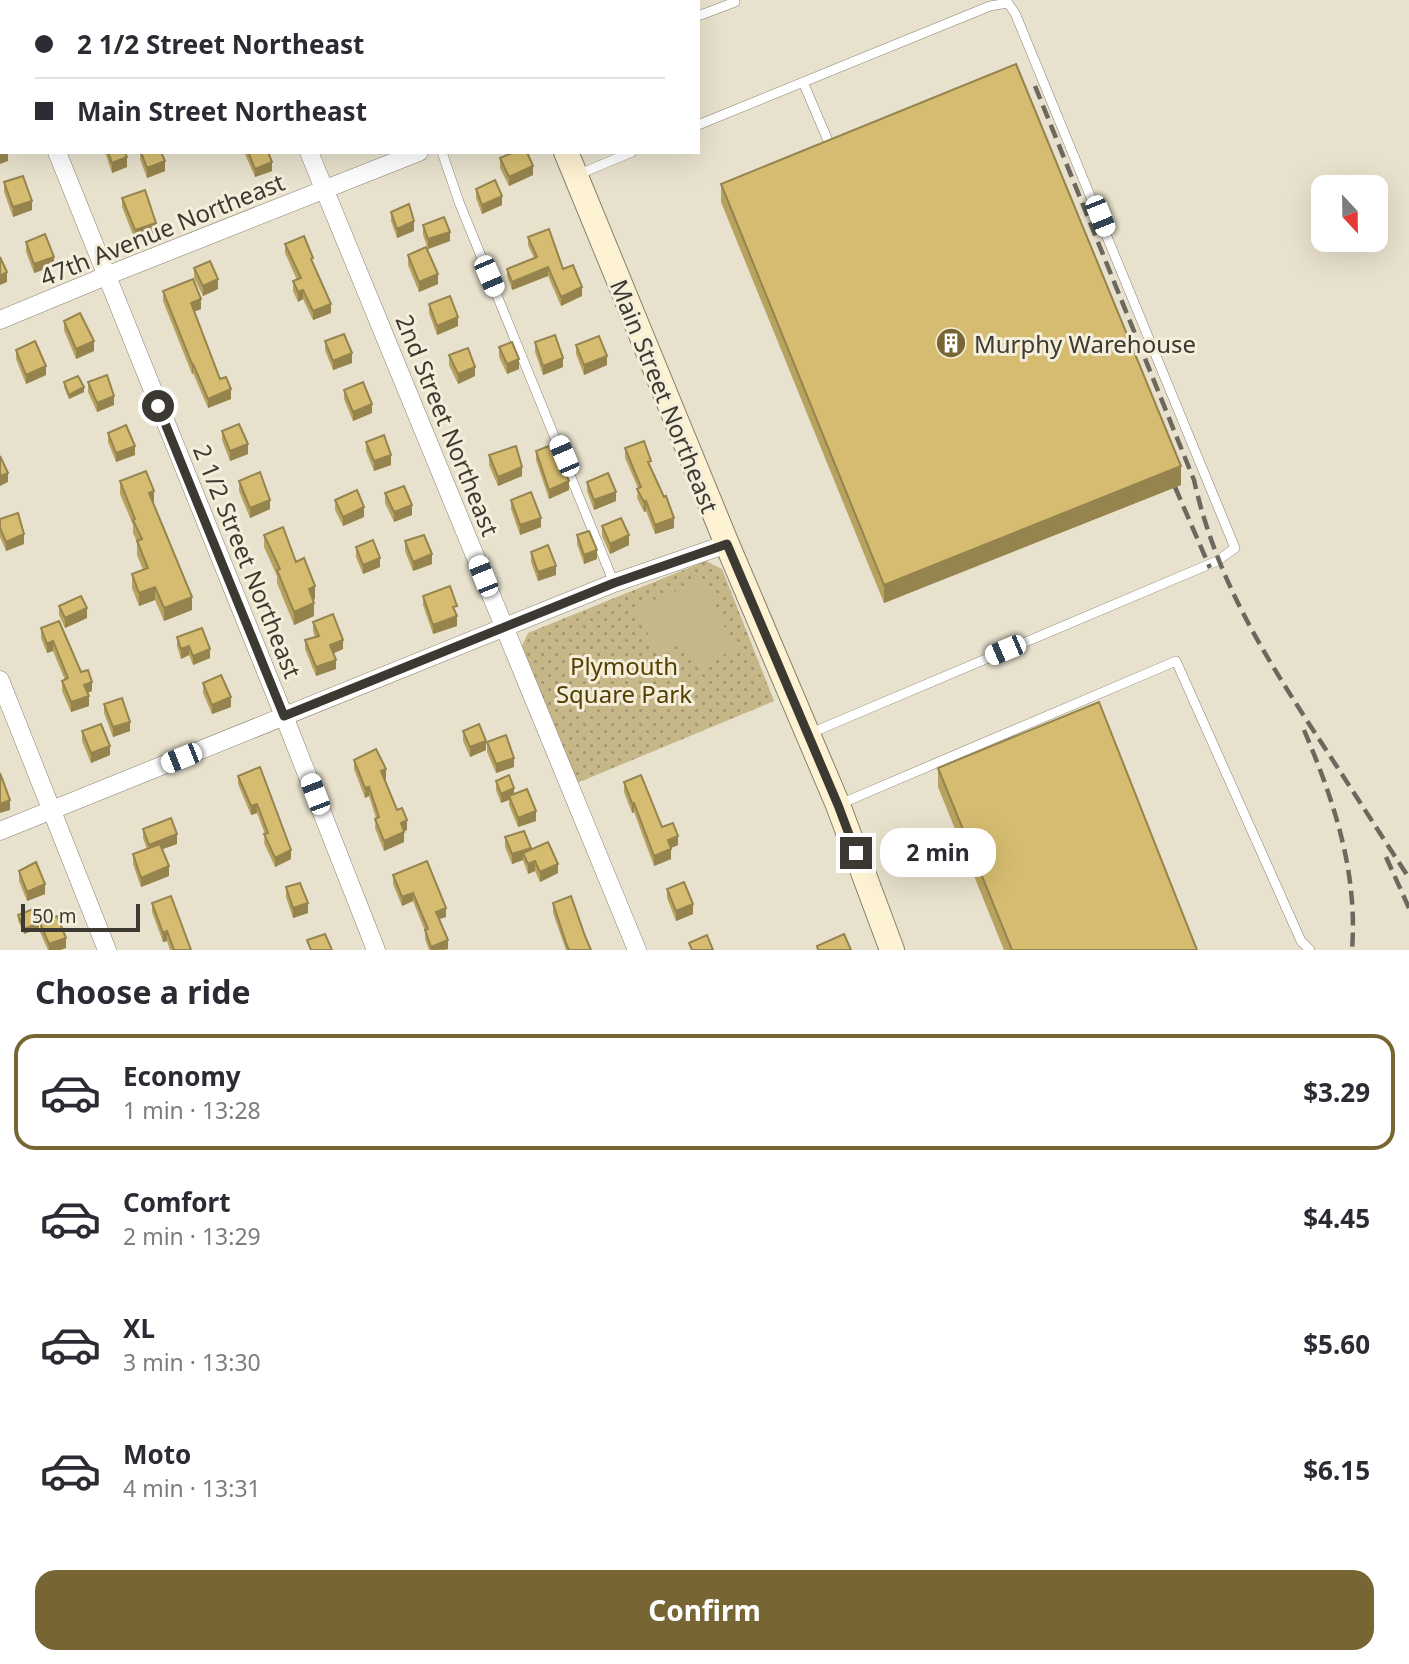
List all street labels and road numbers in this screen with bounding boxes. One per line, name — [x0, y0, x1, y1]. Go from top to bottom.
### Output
street label: 47th Avenue Northeast — [35, 165, 289, 293]
street label: Main Street Northeast — [603, 274, 727, 518]
street label: 2nd Street Northeast — [388, 309, 508, 541]
street label: 2 1/2 Street Northeast — [186, 439, 310, 683]

